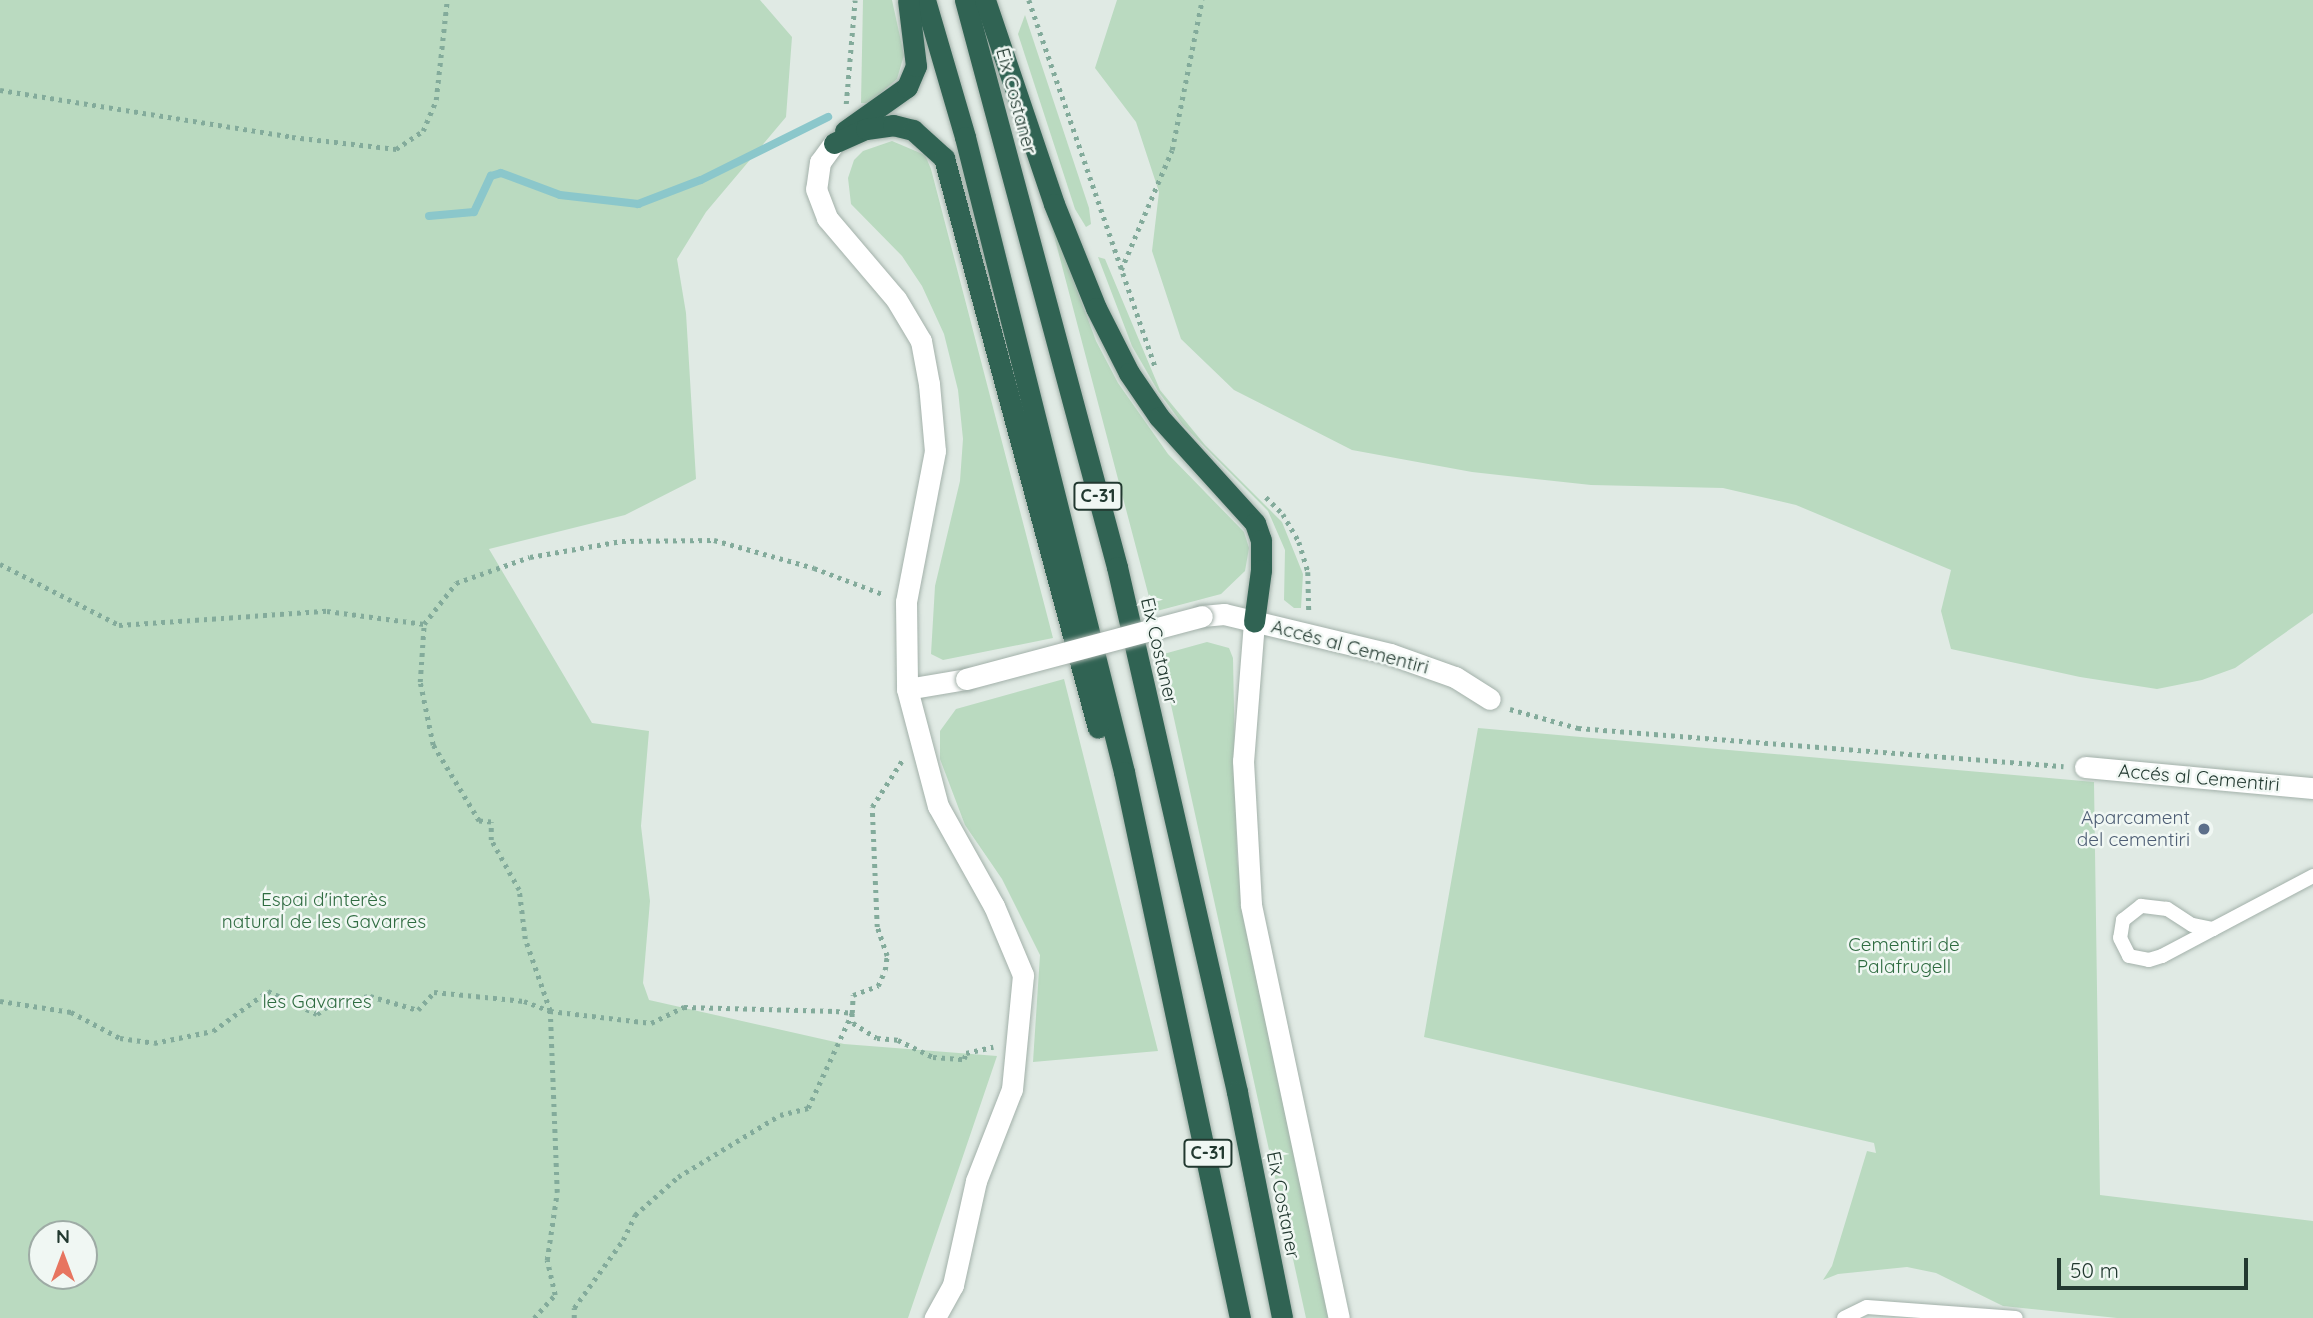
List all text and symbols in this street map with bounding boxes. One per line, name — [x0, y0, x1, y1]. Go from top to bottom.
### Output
street label: Eix Costaner — [991, 45, 1041, 157]
road number: C-31 — [1072, 482, 1124, 510]
street label: Eix Costaner — [1136, 595, 1182, 707]
street label: Accés al Cementiri — [1269, 615, 1431, 679]
street label: Accés al Cementiri — [2117, 760, 2281, 796]
place label: Aparcament del cementiri — [2077, 807, 2190, 851]
marker: Aparcament del cementiri — [2196, 821, 2212, 837]
park label: Espai d'interès natural de les Gavarres — [222, 889, 426, 933]
park label: Cementiri de Palafrugell — [1848, 934, 1960, 978]
park label: les Gavarres — [262, 991, 372, 1013]
road number: C-31 — [1182, 1138, 1234, 1168]
street label: Eix Costaner — [1261, 1149, 1305, 1261]
north arrow — [28, 1220, 98, 1290]
text: N — [56, 1224, 70, 1248]
scale bar — [2061, 1244, 2252, 1288]
text: 50 m — [2070, 1257, 2119, 1283]

